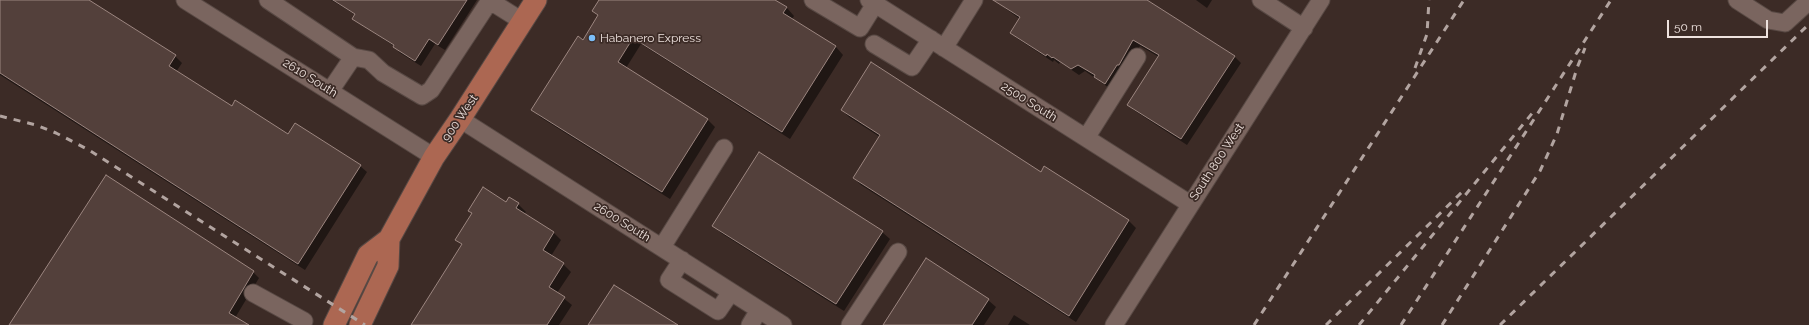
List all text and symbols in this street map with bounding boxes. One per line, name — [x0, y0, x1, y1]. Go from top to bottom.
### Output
scale bar — [1669, 12, 1770, 38]
text: 50 m — [1674, 20, 1702, 34]
place label: Habanero Express — [600, 31, 701, 45]
marker: Habanero Express — [587, 33, 597, 43]
street label: 2610 South — [280, 56, 340, 100]
street label: 2500 South — [998, 79, 1060, 125]
street label: 900 West — [439, 92, 481, 144]
street label: South 800 West — [1187, 121, 1247, 203]
street label: 2600 South — [591, 199, 653, 245]

